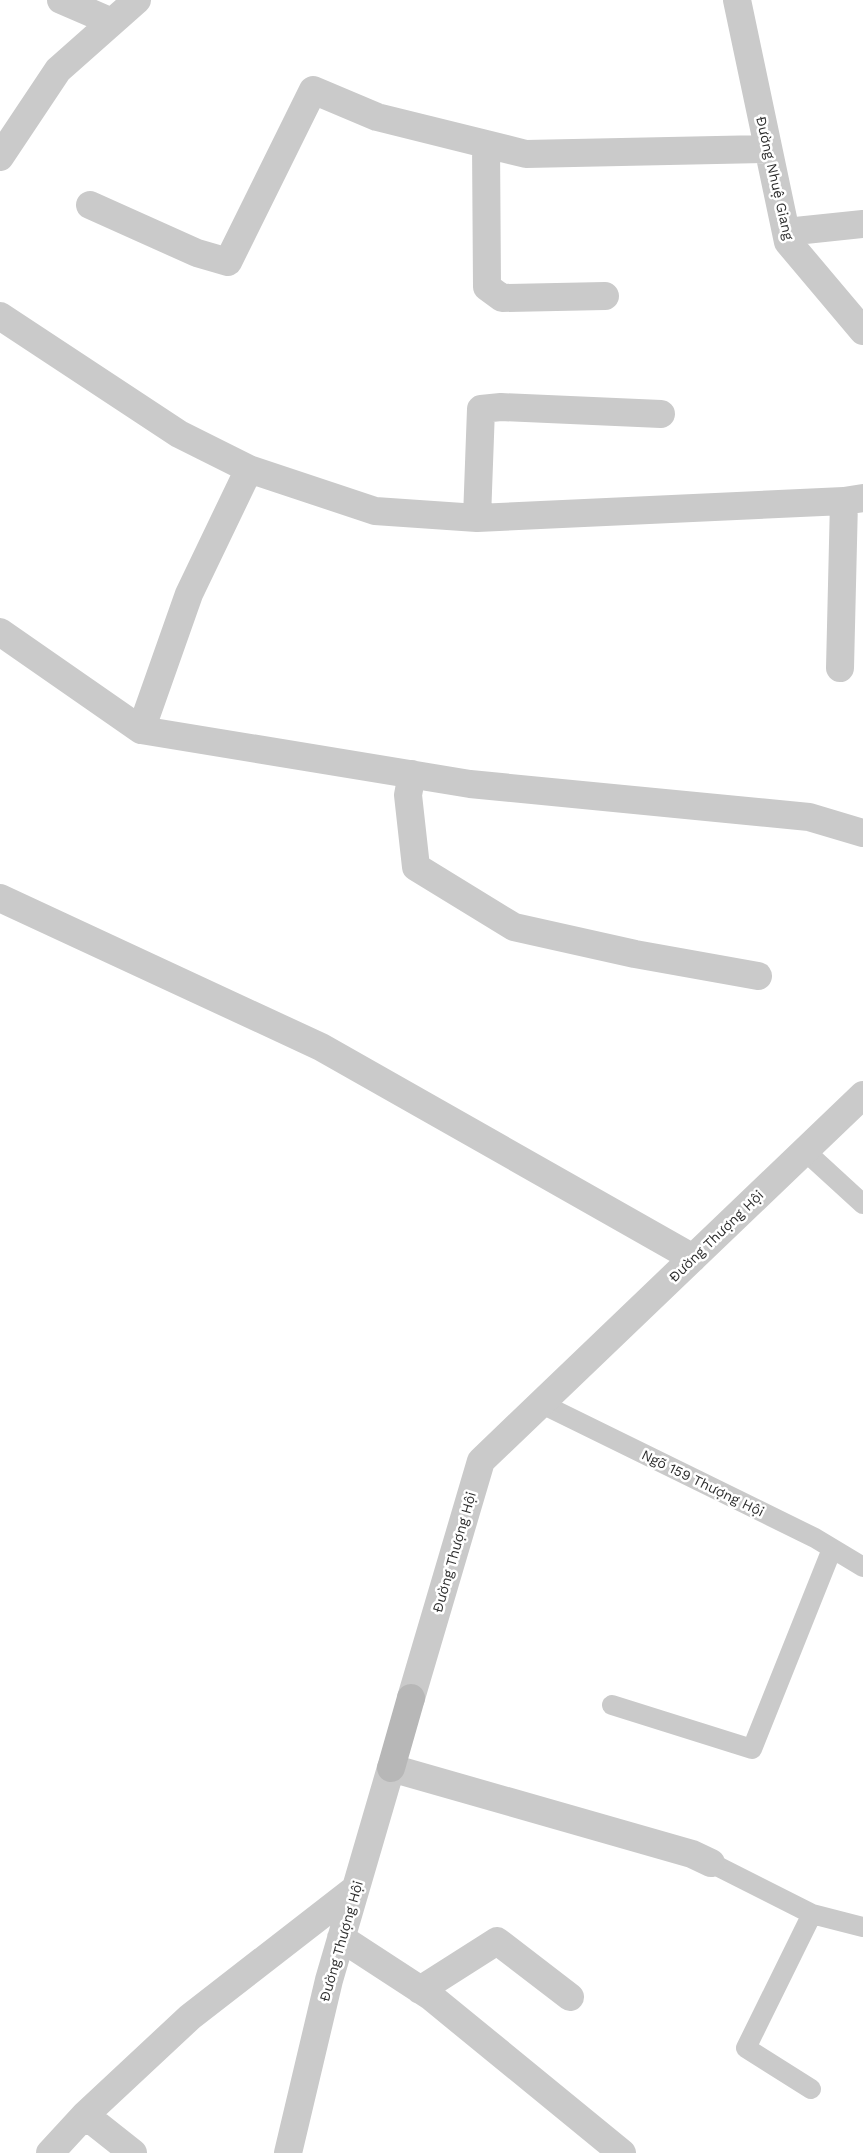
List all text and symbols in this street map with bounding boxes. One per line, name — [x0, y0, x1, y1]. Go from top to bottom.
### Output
street label: Đường Nhuệ Giang — [753, 115, 797, 242]
street label: Đường Thượng Hội — [666, 1187, 766, 1285]
street label: Ngõ 159 Thượng Hội — [639, 1446, 767, 1520]
street label: Đường Thượng Hội — [429, 1490, 479, 1614]
street label: Đường Thượng Hội — [316, 1879, 366, 2003]

